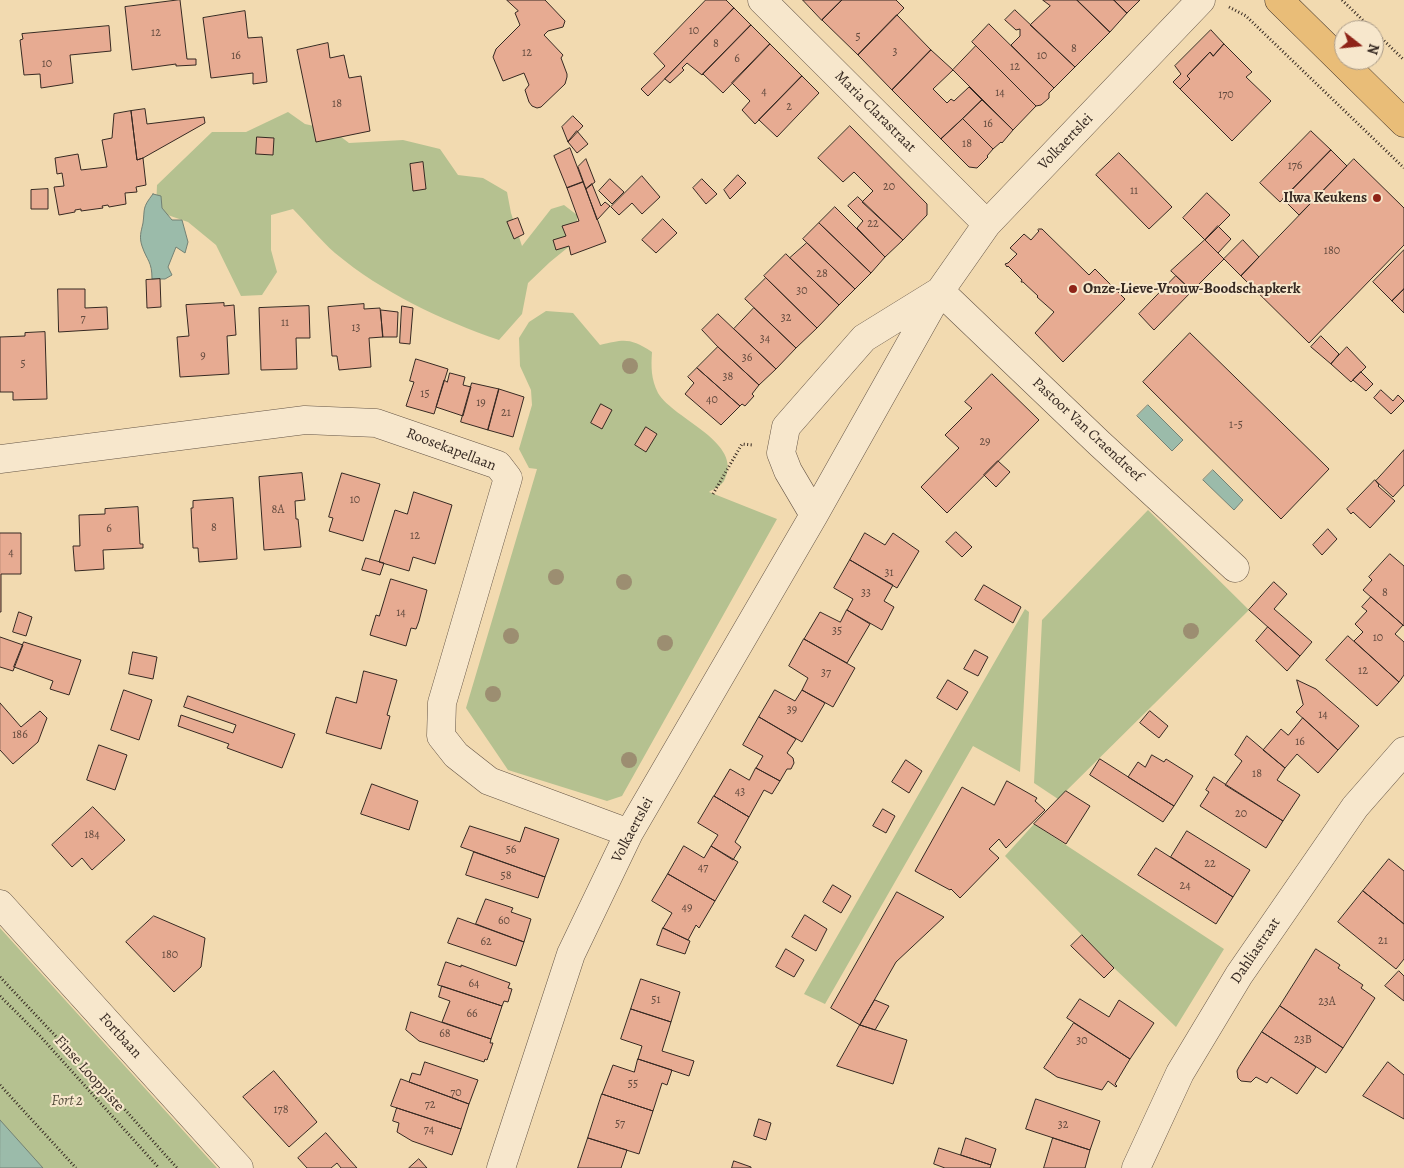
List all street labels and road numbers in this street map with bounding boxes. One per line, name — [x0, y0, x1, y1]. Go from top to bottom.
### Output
street label: Maria Clarastraat — [831, 68, 919, 156]
street label: Volkaertslei — [1035, 110, 1097, 174]
street label: Pastoor Van Craendreef — [1028, 374, 1146, 486]
street label: Roosekapellaan — [404, 425, 498, 475]
street label: Volkaertslei — [608, 794, 658, 866]
street label: Dahliastraat — [1227, 914, 1285, 988]
street label: Fortbaan — [95, 1010, 145, 1062]
street label: Finse Looppiste — [50, 1032, 128, 1116]

